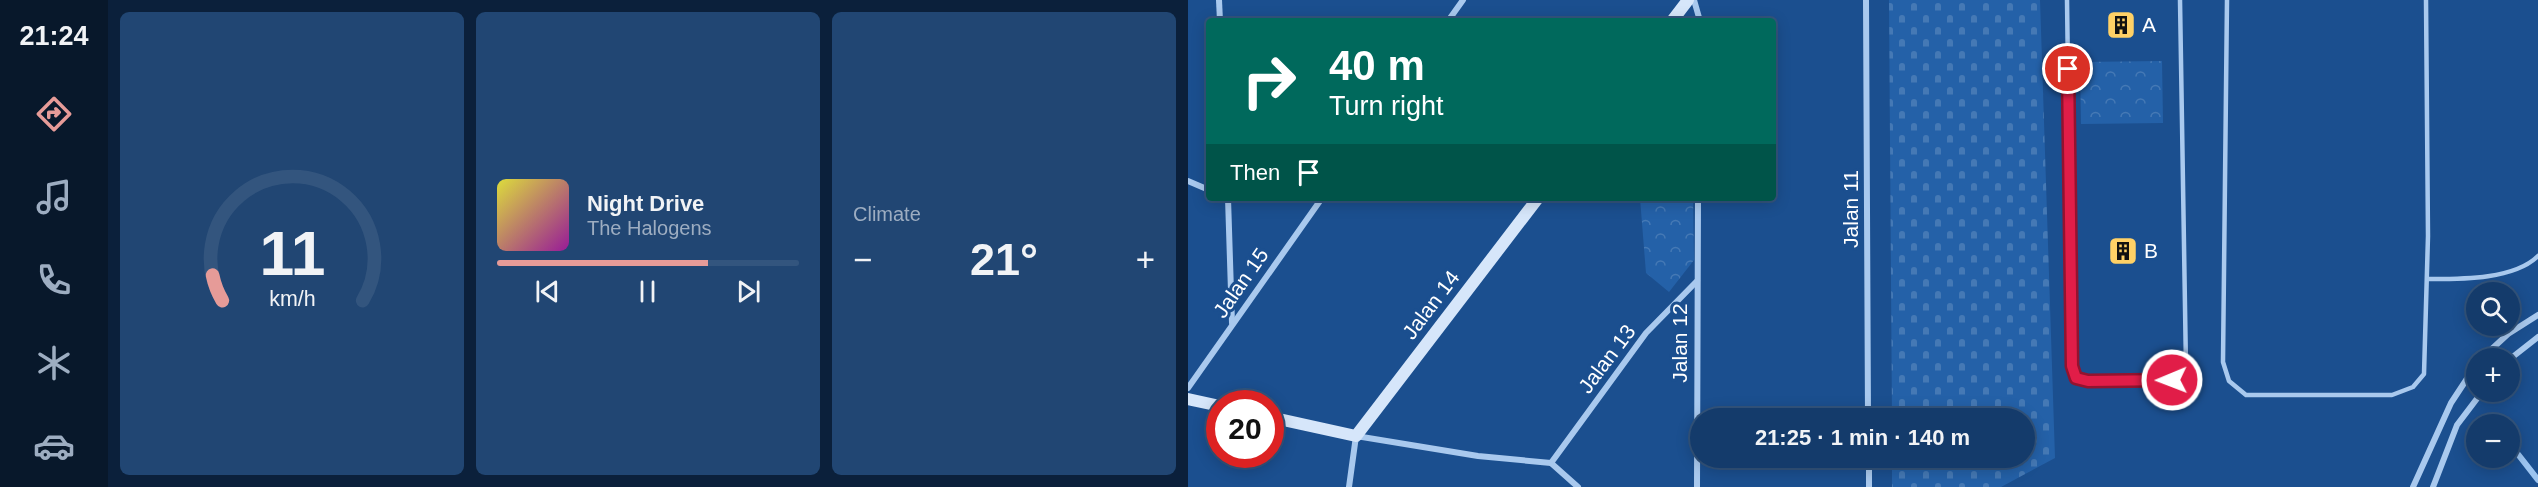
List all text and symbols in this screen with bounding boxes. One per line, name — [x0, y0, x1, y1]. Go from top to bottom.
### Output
building icon: A — [2105, 9, 2137, 41]
place label: A — [2142, 13, 2156, 36]
text: 21:24 — [19, 21, 89, 51]
icon: right — [1230, 42, 1308, 120]
text: 40 m — [1329, 42, 1425, 89]
pin — [2042, 43, 2093, 94]
icon: arrive — [2051, 52, 2084, 85]
text: Turn right — [1329, 91, 1444, 121]
icon: directions — [33, 93, 75, 135]
icon: arrive — [1292, 156, 1325, 189]
text: Then — [1230, 160, 1280, 185]
street label: Jalan 11 — [1839, 170, 1862, 248]
icon: music — [33, 176, 75, 218]
text: Night Drive — [587, 191, 704, 216]
text: Climate — [853, 203, 921, 225]
text: The Halogens — [587, 217, 712, 239]
text: 11 — [259, 219, 325, 288]
text: 21° — [970, 234, 1038, 285]
building icon: B — [2107, 235, 2139, 267]
place label: B — [2144, 239, 2158, 262]
text: − — [853, 241, 872, 278]
text: + — [1136, 241, 1155, 278]
street label: Jalan 15 — [1208, 244, 1273, 322]
icon: phone — [33, 259, 75, 301]
street label: Jalan 14 — [1398, 266, 1464, 343]
icon: previous — [531, 275, 564, 308]
icon: pause — [631, 275, 664, 308]
icon: next — [732, 275, 765, 308]
map controls — [2466, 282, 2520, 468]
button: search — [2466, 282, 2520, 336]
text: km/h — [269, 287, 315, 311]
street label: Jalan 12 — [1668, 303, 1691, 383]
street label: Jalan 13 — [1574, 320, 1640, 397]
icon: climate — [33, 342, 75, 384]
position arrow — [2140, 348, 2204, 412]
button: + — [2466, 348, 2520, 402]
speed limit sign: 20 — [1206, 390, 1284, 468]
button: − — [2466, 414, 2520, 468]
icon: car — [33, 425, 75, 467]
text: 21:25 · 1 min · 140 m — [1755, 425, 1970, 450]

